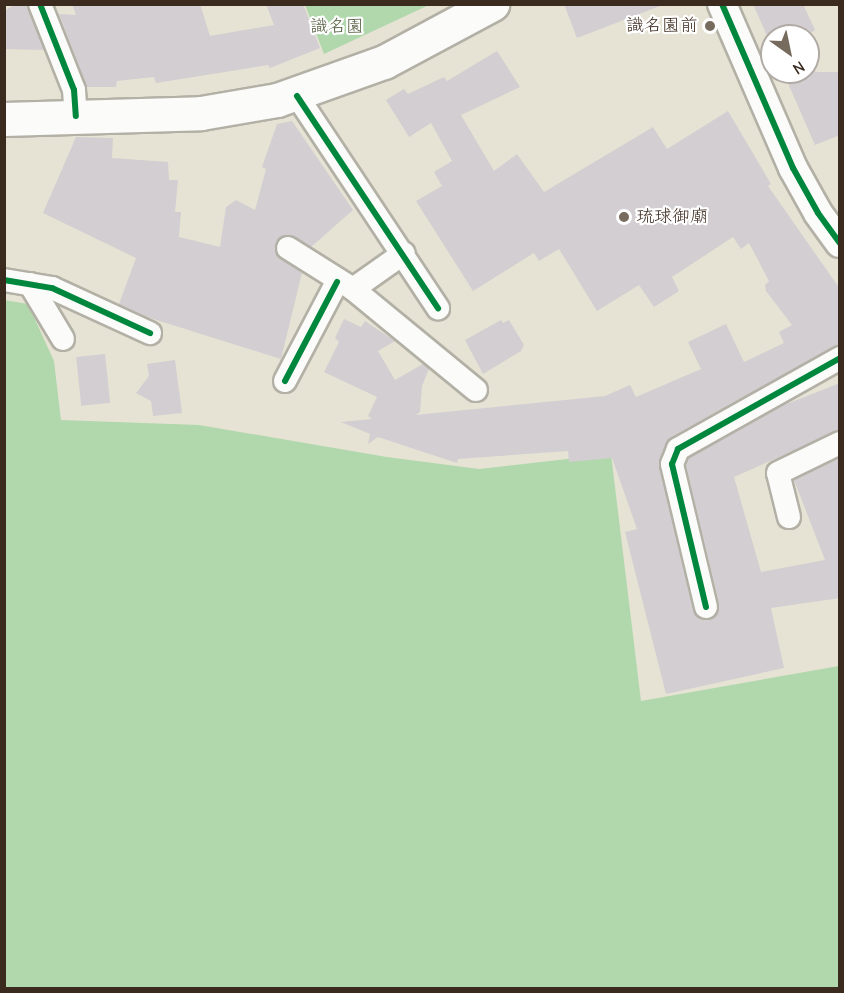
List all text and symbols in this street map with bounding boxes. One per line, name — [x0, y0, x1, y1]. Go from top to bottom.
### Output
place label: 識名園前 — [626, 15, 698, 37]
park label: 識名園 — [310, 16, 364, 38]
marker: 識名園前 — [703, 19, 717, 33]
north arrow — [760, 24, 820, 84]
text: N — [789, 57, 808, 78]
place label: 琉球御廟 — [636, 206, 708, 228]
marker: 琉球御廟 — [617, 210, 631, 224]

